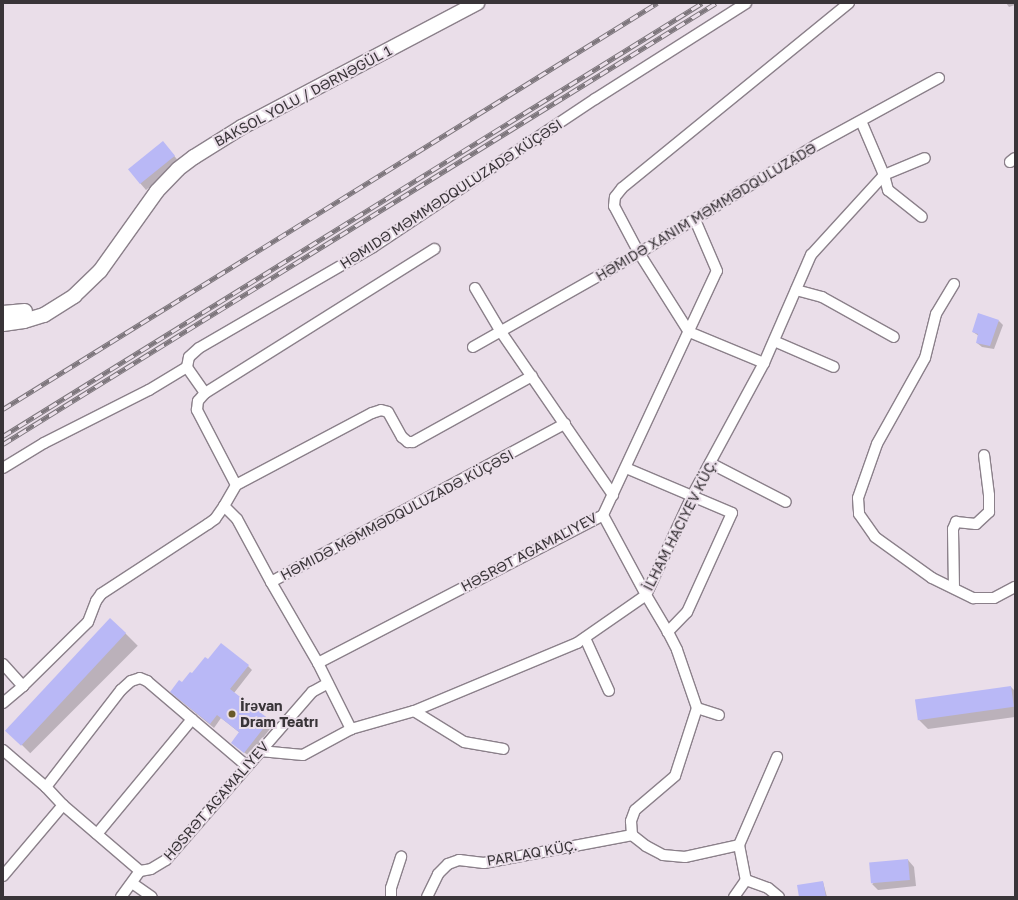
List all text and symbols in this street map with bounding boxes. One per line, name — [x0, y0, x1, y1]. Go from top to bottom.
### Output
street label: BAKSOL YOLU / DƏRNƏGÜL 1 — [211, 42, 395, 150]
street label: HƏMIDƏ MƏMMƏDQULUZADƏ KÜÇƏSI — [337, 116, 565, 272]
street label: HƏMIDƏ XANIM MƏMMƏDQULUZADƏ — [593, 139, 819, 285]
street label: HƏMIDƏ MƏMMƏDQULUZADƏ KÜÇƏSI — [278, 446, 516, 584]
street label: İLHAM HACIYEV KÜÇ. — [640, 456, 720, 594]
street label: HƏSRƏT AĞAMALIYEV — [458, 509, 600, 595]
place label: İrəvan Dram Teatrı — [240, 698, 318, 730]
marker: İrəvan Dram Teatrı — [227, 709, 237, 719]
street label: HƏSRƏT AĞAMALIYEV — [160, 738, 272, 864]
street label: PARLAQ KÜÇ. — [485, 837, 579, 869]

